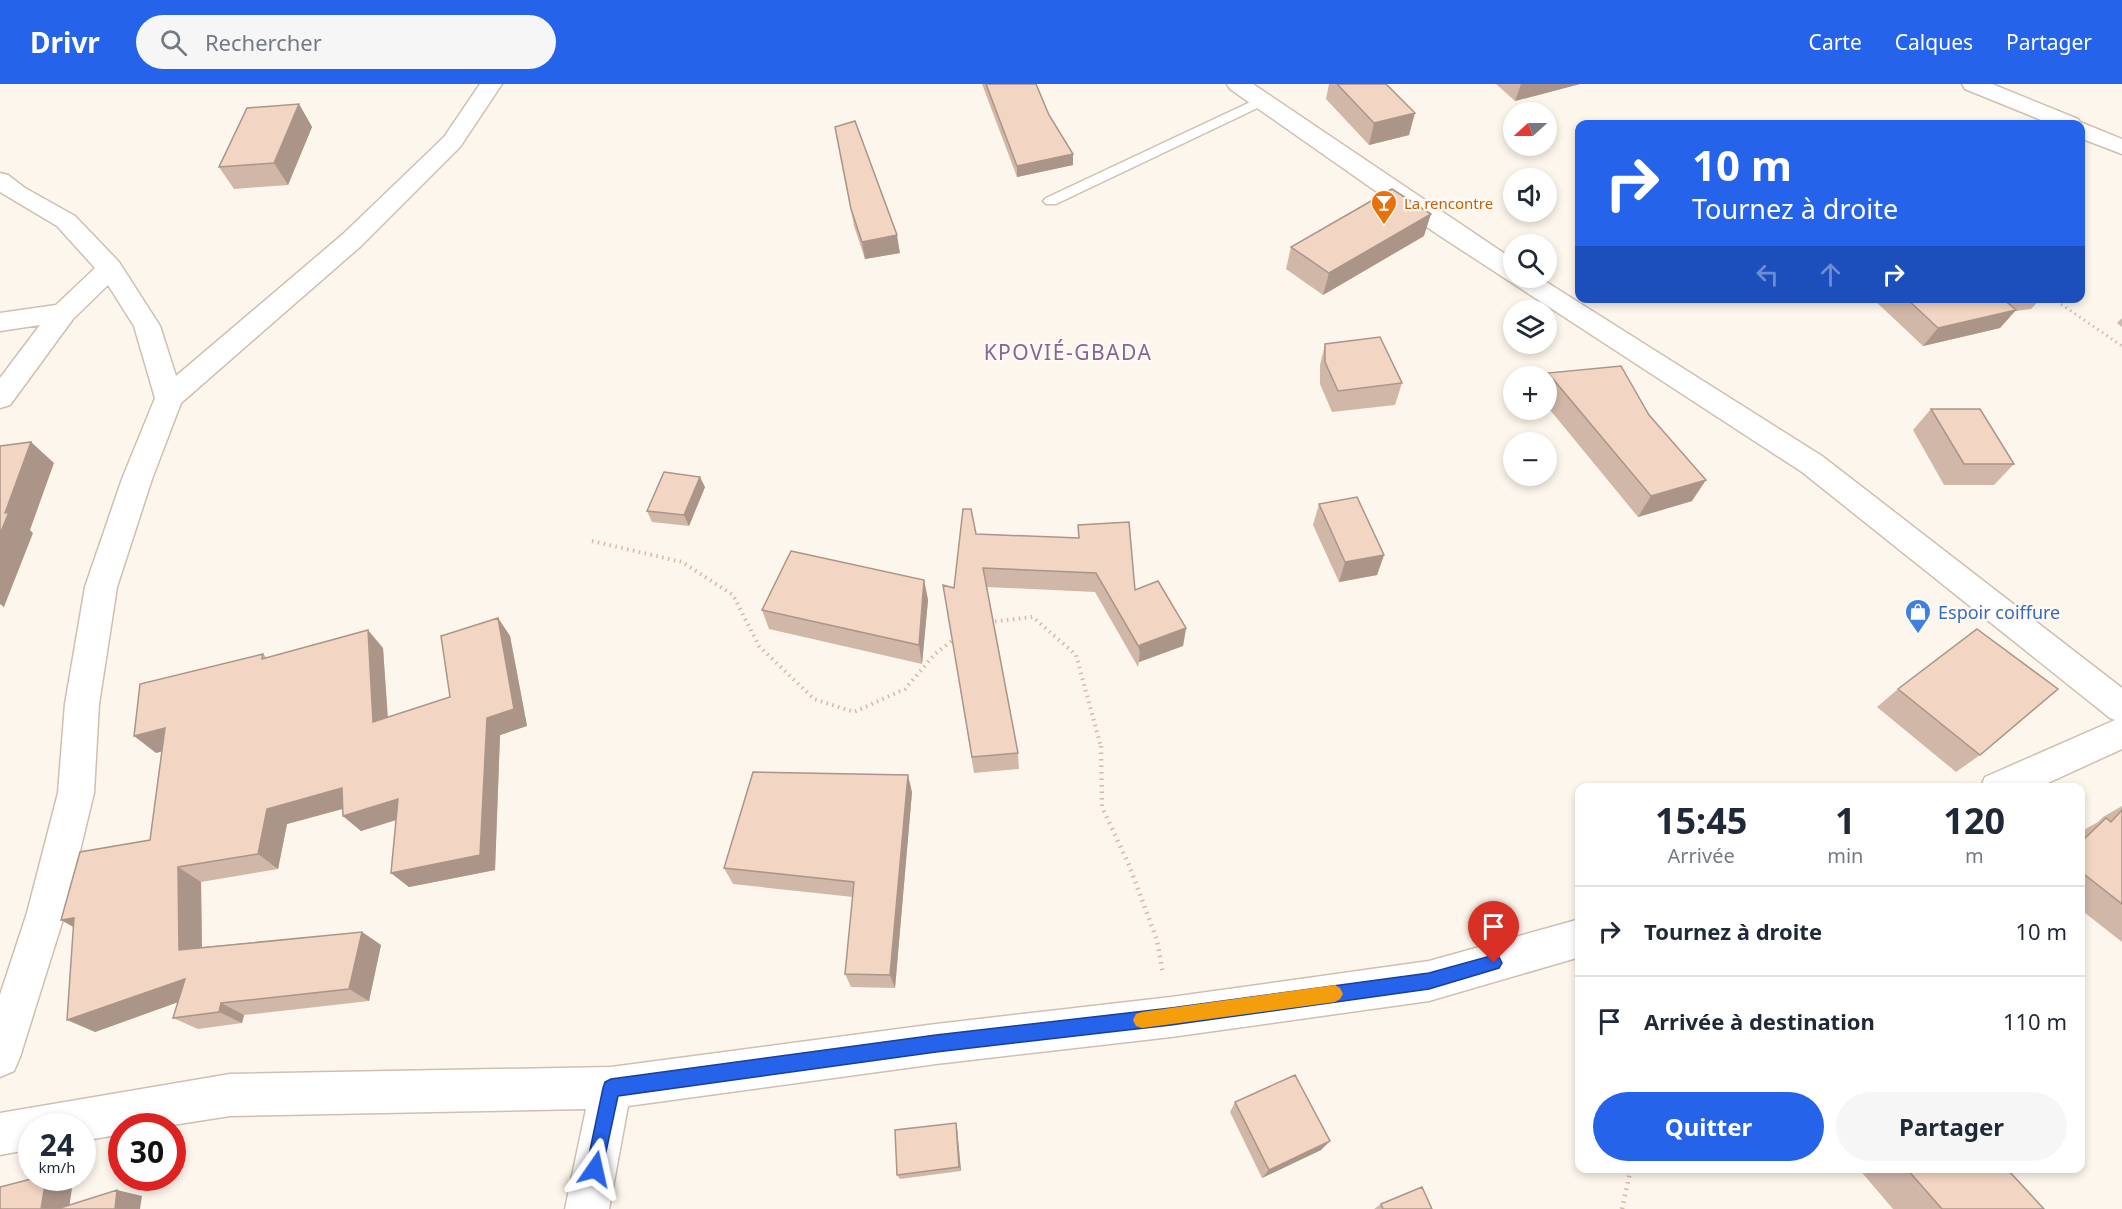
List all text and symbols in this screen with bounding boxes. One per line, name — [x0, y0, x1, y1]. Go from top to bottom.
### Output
search box — [136, 15, 556, 69]
text: Drivr — [30, 23, 100, 61]
icon: search — [157, 26, 190, 59]
text: Rechercher — [205, 27, 322, 57]
text: Carte — [1809, 28, 1862, 56]
text: Calques — [1895, 28, 1973, 56]
text: Partager — [2006, 28, 2092, 56]
north arrow — [1503, 102, 1557, 156]
map controls — [1503, 102, 1557, 486]
text: 10 m — [1692, 136, 1792, 193]
icon: right — [1593, 144, 1671, 222]
button: sound — [1503, 168, 1557, 222]
bar icon: La rencontre — [1369, 188, 1399, 226]
text: Tournez à droite — [1692, 190, 1898, 227]
place label: La rencontre — [1404, 193, 1493, 213]
button: search — [1503, 234, 1557, 288]
icon: left — [1751, 258, 1784, 291]
icon: ahead — [1814, 258, 1847, 291]
icon: right — [1877, 258, 1910, 291]
button: layers — [1503, 300, 1557, 354]
district label: KPOVIÉ-GBADA — [984, 338, 1152, 366]
button: + — [1503, 366, 1557, 420]
button: − — [1503, 432, 1557, 486]
shop icon: Espoir coiffure — [1903, 597, 1933, 635]
place label: Espoir coiffure — [1938, 600, 2060, 624]
text: 15:45 — [1655, 796, 1747, 845]
text: 1 — [1835, 796, 1856, 845]
text: 120 — [1943, 796, 2005, 845]
text: Arrivée — [1668, 842, 1735, 869]
text: min — [1827, 842, 1863, 869]
text: m — [1965, 842, 1984, 869]
pin — [1468, 901, 1519, 963]
icon: arrive — [1477, 910, 1510, 943]
icon: right — [1593, 915, 1626, 948]
text: Tournez à droite — [1644, 916, 1822, 946]
text: 10 m — [2016, 916, 2067, 946]
icon: arrive — [1593, 1005, 1626, 1038]
text: Arrivée à destination — [1644, 1006, 1875, 1036]
text: 110 m — [2003, 1006, 2067, 1036]
button: Quitter — [1593, 1092, 1824, 1161]
button: Partager — [1836, 1092, 2067, 1161]
speed limit sign: 30 — [108, 1113, 186, 1191]
text: 24 — [40, 1124, 74, 1165]
position arrow — [563, 1137, 627, 1201]
text: km/h — [39, 1157, 75, 1177]

